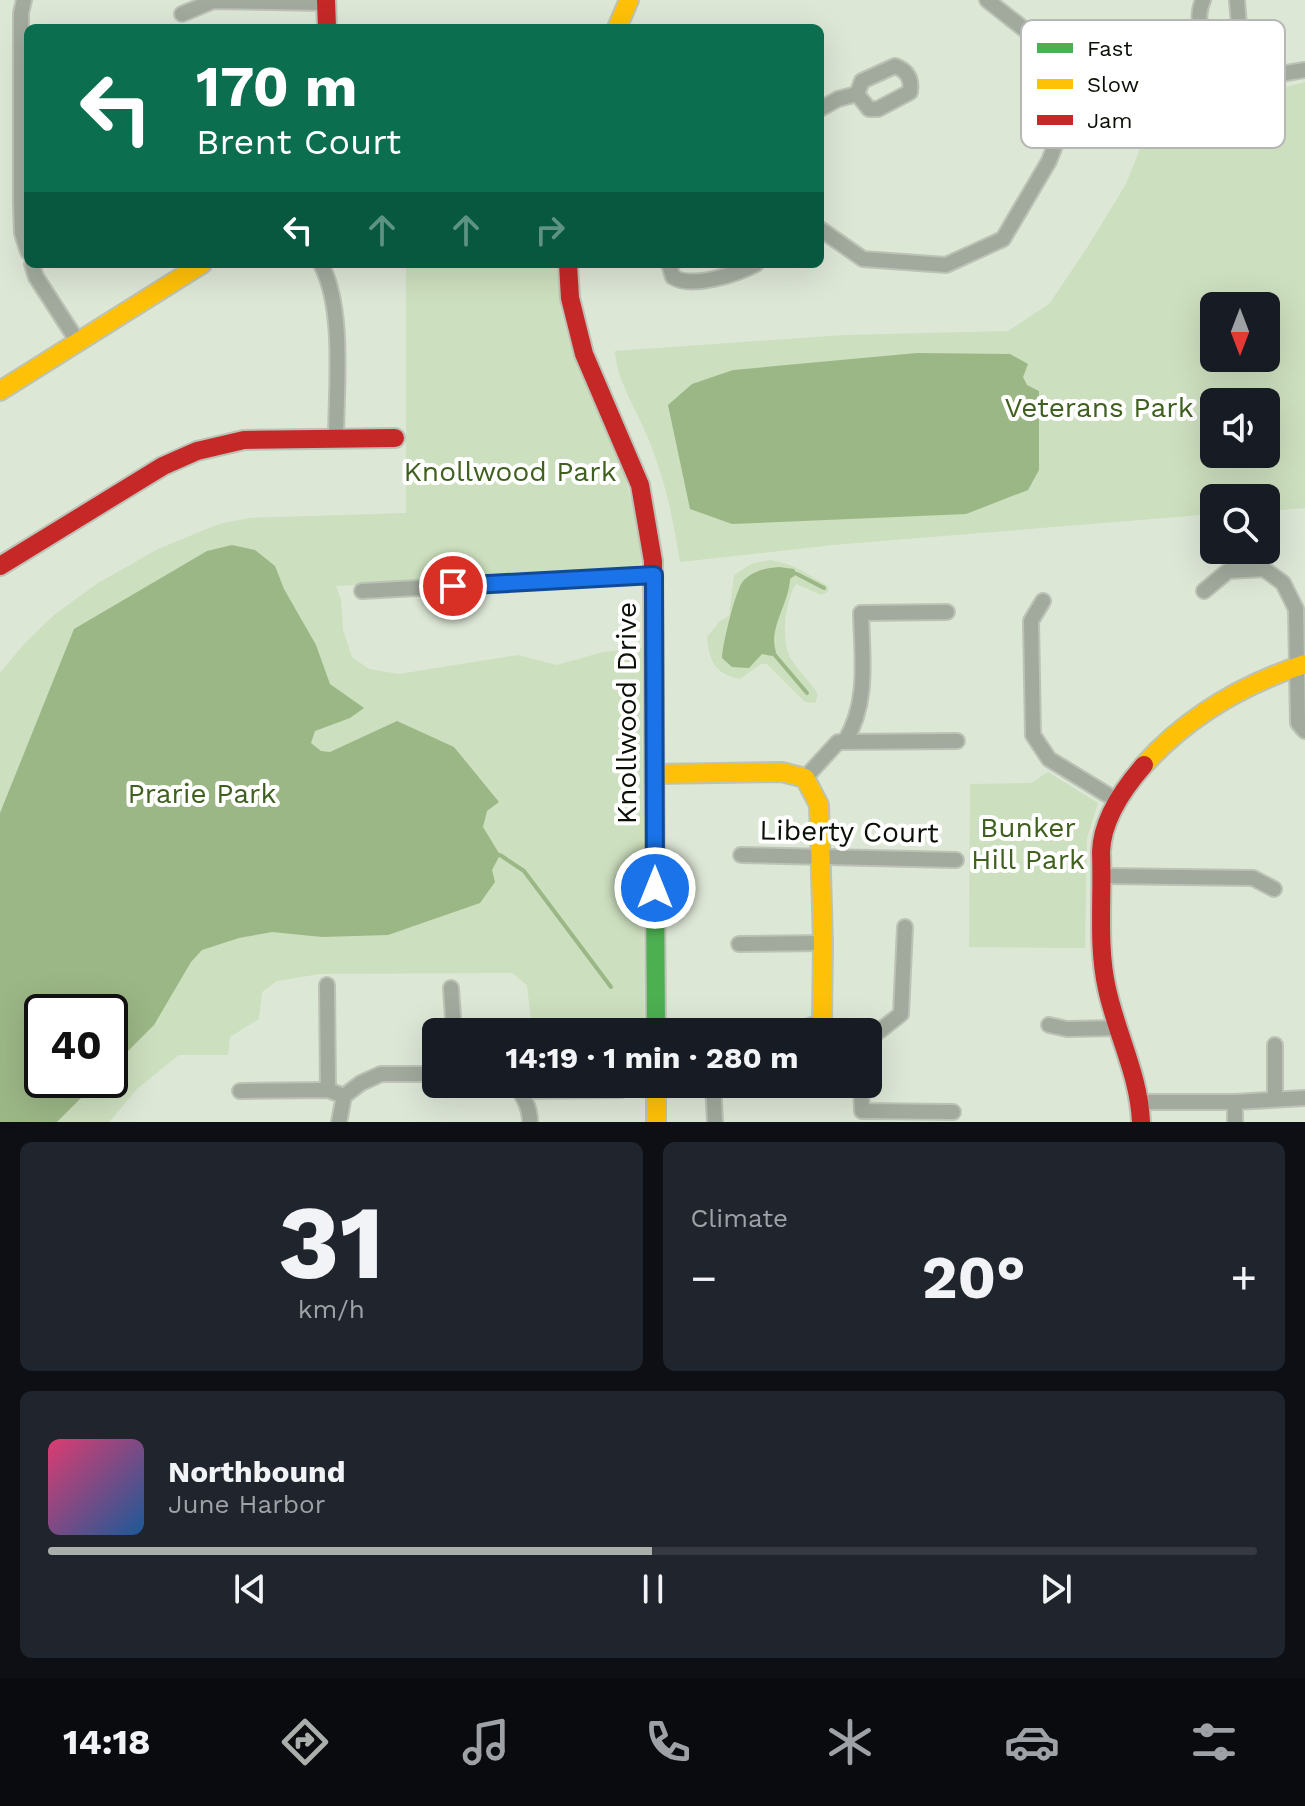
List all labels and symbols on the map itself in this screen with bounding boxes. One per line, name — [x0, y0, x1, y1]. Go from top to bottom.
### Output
legend — [1021, 20, 1285, 148]
text: Fast — [1087, 36, 1133, 61]
text: Slow — [1087, 72, 1139, 97]
text: Jam — [1087, 108, 1132, 133]
north arrow — [1200, 292, 1280, 372]
park label: Veterans Park — [1004, 391, 1194, 424]
park label: Knollwood Park — [403, 455, 617, 488]
pin — [419, 552, 487, 620]
street label: Knollwood Drive — [610, 602, 643, 824]
park label: Prarie Park — [128, 777, 277, 810]
park label: Bunker Hill Park — [971, 811, 1085, 876]
street label: Liberty Court — [759, 813, 939, 850]
position arrow — [613, 846, 697, 930]
speed limit sign: 40 — [24, 994, 128, 1098]

